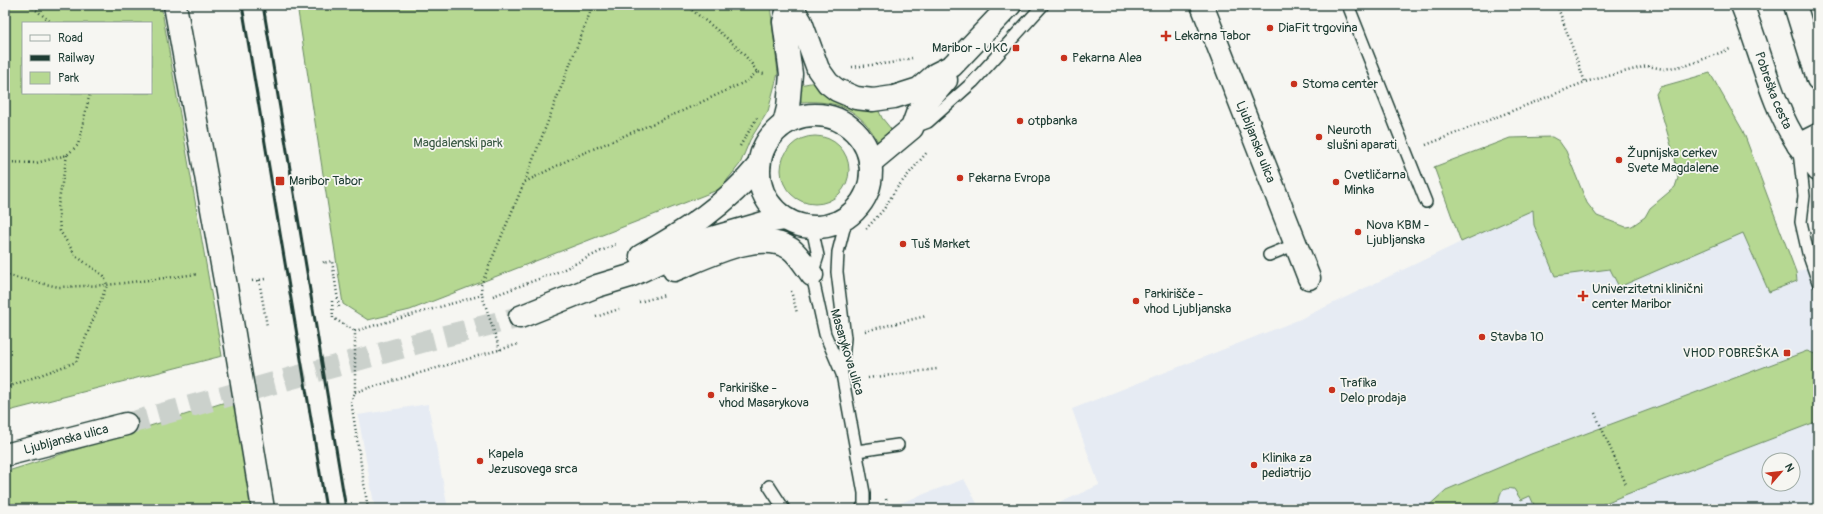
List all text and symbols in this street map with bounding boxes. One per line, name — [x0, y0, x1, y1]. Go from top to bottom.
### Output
place label: DiaFit trgovina — [1278, 20, 1358, 36]
legend — [22, 22, 152, 94]
marker: DiaFit trgovina — [1265, 23, 1275, 33]
place label: Lekarna Tabor — [1174, 28, 1251, 44]
text: Road — [58, 31, 83, 46]
marker: Lekarna Tabor — [1161, 31, 1171, 41]
place label: Maribor - UKC — [932, 40, 1008, 56]
marker: Maribor - UKC — [1011, 43, 1021, 53]
place label: Pekarna Alea — [1072, 50, 1142, 66]
street label: Pobreška cesta — [1751, 50, 1795, 132]
text: Railway — [58, 51, 94, 66]
marker: Pekarna Alea — [1059, 53, 1069, 63]
text: Park — [58, 71, 79, 86]
place label: Stoma center — [1302, 76, 1378, 92]
marker: Stoma center — [1289, 79, 1299, 89]
street label: Ljubljanska ulica — [1232, 99, 1279, 185]
place label: otpbanka — [1028, 113, 1077, 129]
marker: otpbanka — [1015, 116, 1025, 126]
place label: Neuroth slušni aparati — [1327, 122, 1397, 153]
marker: Neuroth slušni aparati — [1314, 132, 1324, 142]
park label: Magdalenski park — [413, 135, 503, 151]
place label: Župnijska cerkev Svete Magdalene — [1627, 145, 1719, 176]
marker: Župnijska cerkev Svete Magdalene — [1614, 155, 1624, 165]
place label: Cvetličarna Minka — [1344, 167, 1406, 198]
place label: Pekarna Evropa — [968, 170, 1050, 186]
place label: Maribor Tabor — [289, 173, 363, 189]
marker: Pekarna Evropa — [955, 173, 965, 183]
marker: Maribor Tabor — [274, 175, 286, 187]
marker: Cvetličarna Minka — [1331, 177, 1341, 187]
place label: Nova KBM - Ljubljanska — [1366, 217, 1429, 248]
marker: Nova KBM - Ljubljanska — [1353, 227, 1363, 237]
place label: Tuš Market — [911, 236, 971, 252]
marker: Tuš Market — [898, 239, 908, 249]
place label: Univerzitetni klinični center Maribor — [1592, 281, 1703, 312]
place label: Parkirišče - vhod Ljubljanska — [1143, 286, 1231, 317]
marker: Univerzitetni klinični center Maribor — [1577, 290, 1589, 302]
marker: Parkirišče - vhod Ljubljanska — [1131, 296, 1141, 306]
street label: Masarykova ulica — [826, 307, 868, 397]
place label: Stavba 10 — [1490, 329, 1544, 345]
marker: Stavba 10 — [1477, 332, 1487, 342]
place label: VHOD POBREŠKA — [1683, 345, 1780, 361]
marker: VHOD POBREŠKA — [1782, 348, 1792, 358]
place label: Trafika Delo prodaja — [1340, 375, 1406, 406]
place label: Parkiriške - vhod Masarykova — [718, 380, 809, 411]
marker: Trafika Delo prodaja — [1327, 385, 1337, 395]
marker: Parkiriške - vhod Masarykova — [706, 390, 716, 400]
street label: Ljubljanska ulica — [22, 421, 110, 458]
place label: Kapela Jezusovega srca — [488, 446, 578, 477]
place label: Klinika za pediatrijo — [1262, 450, 1312, 481]
north arrow — [1761, 452, 1801, 492]
marker: Kapela Jezusovega srca — [475, 456, 485, 466]
marker: Klinika za pediatrijo — [1249, 460, 1259, 470]
text: N — [1782, 461, 1797, 474]

